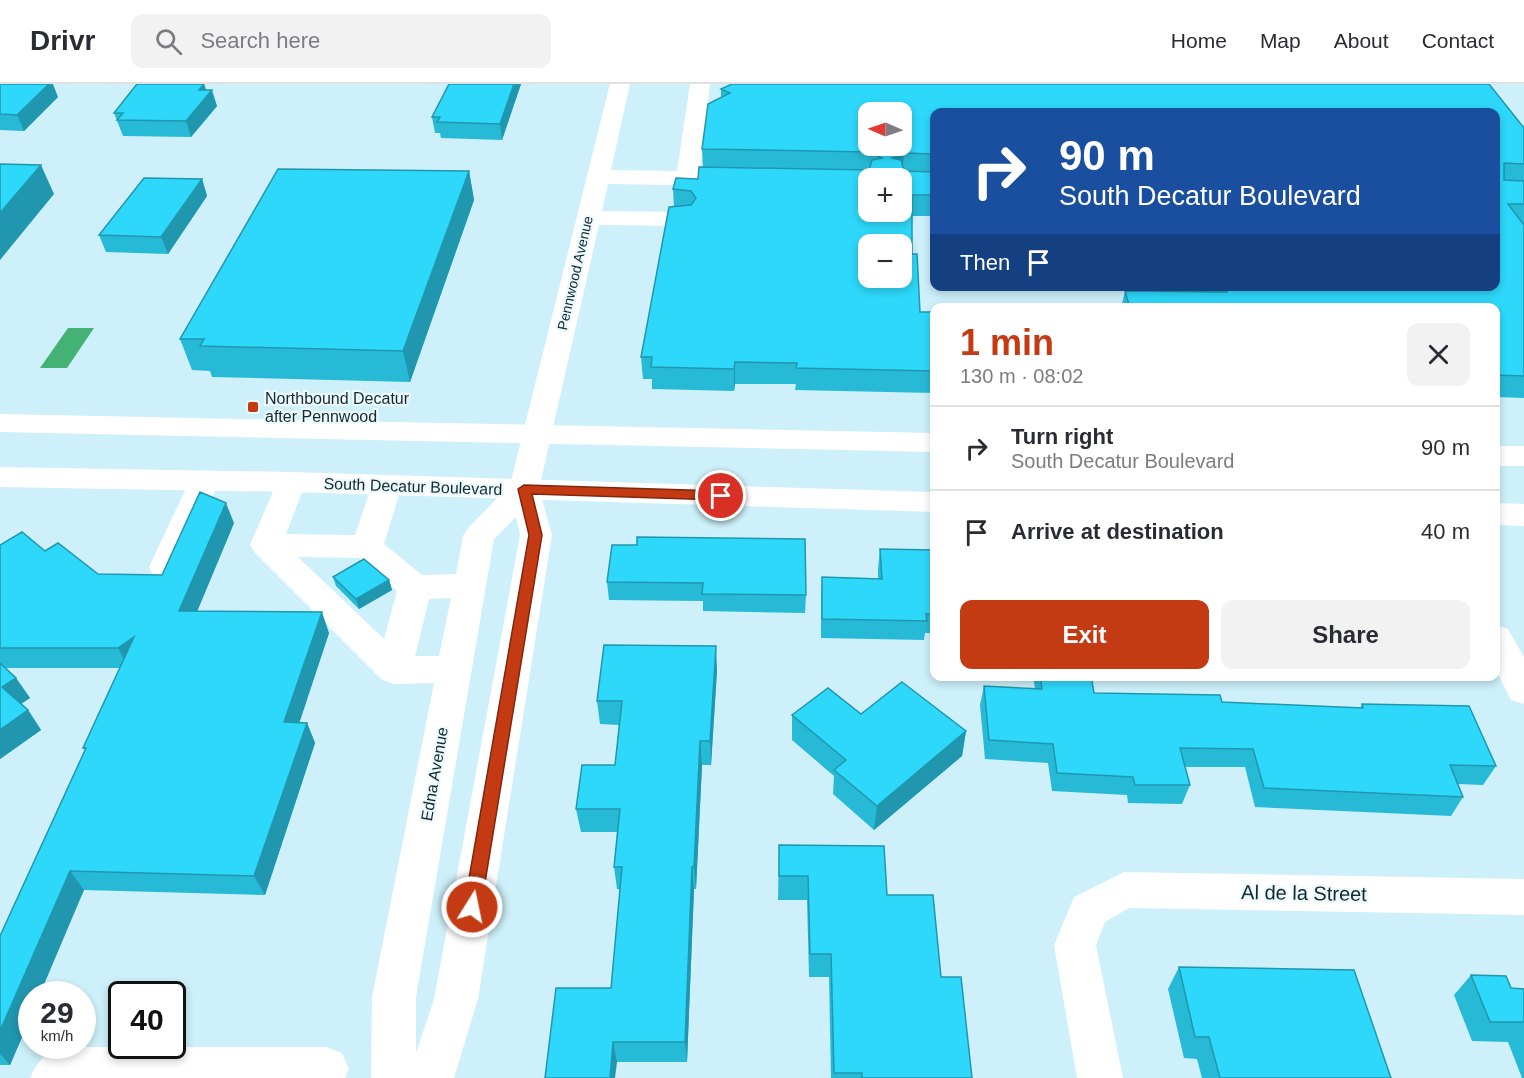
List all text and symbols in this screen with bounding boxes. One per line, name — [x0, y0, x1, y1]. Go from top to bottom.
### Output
search box — [131, 14, 551, 68]
text: Drivr — [30, 25, 95, 56]
icon: search — [152, 25, 185, 58]
text: Search here — [200, 28, 320, 53]
text: Home — [1171, 29, 1227, 52]
text: Map — [1260, 29, 1301, 52]
text: About — [1334, 29, 1389, 52]
text: Contact — [1422, 29, 1494, 52]
north arrow — [858, 102, 912, 156]
map controls — [858, 102, 912, 288]
icon: right — [960, 132, 1038, 210]
text: 90 m — [1059, 132, 1155, 179]
button: + — [858, 168, 912, 222]
text: South Decatur Boulevard — [1059, 181, 1361, 211]
street label: Pennwood Avenue — [554, 214, 596, 332]
button: − — [858, 234, 912, 288]
icon: arrive — [1022, 246, 1055, 279]
text: Then — [960, 250, 1010, 275]
text: 1 min — [960, 322, 1054, 363]
button: close — [1407, 323, 1470, 386]
text: 130 m · 08:02 — [960, 365, 1083, 387]
place label: Northbound Decatur after Pennwood — [265, 390, 410, 425]
marker: Northbound Decatur after Pennwood — [246, 400, 260, 414]
text: Turn right — [1011, 424, 1113, 449]
icon: right — [960, 432, 993, 465]
text: 90 m — [1421, 435, 1470, 460]
text: South Decatur Boulevard — [1011, 450, 1234, 472]
pin — [695, 470, 746, 521]
street label: South Decatur Boulevard — [323, 475, 503, 498]
icon: arrive — [704, 479, 737, 512]
icon: arrive — [960, 516, 993, 549]
text: Arrive at destination — [1011, 519, 1224, 544]
text: 40 m — [1421, 519, 1470, 544]
button: Exit — [960, 600, 1209, 669]
button: Share — [1221, 600, 1470, 669]
street label: Edna Avenue — [418, 726, 451, 822]
position arrow — [440, 875, 504, 939]
street label: Al de la Street — [1241, 881, 1367, 905]
speed limit sign: 40 — [108, 981, 186, 1059]
text: 29 — [40, 996, 74, 1029]
text: km/h — [41, 1027, 73, 1044]

